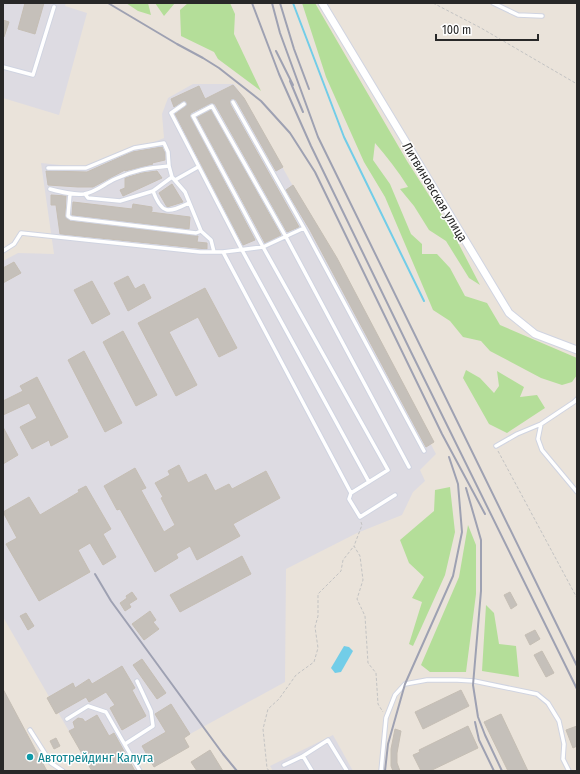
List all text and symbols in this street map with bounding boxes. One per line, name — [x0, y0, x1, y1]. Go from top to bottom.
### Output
scale bar — [436, 16, 538, 42]
text: 100 m — [442, 23, 471, 37]
street label: Литвиновская улица — [399, 139, 471, 245]
place label: Автотрейдинг Калуга — [38, 750, 153, 765]
marker: Автотрейдинг Калуга — [25, 752, 35, 762]

